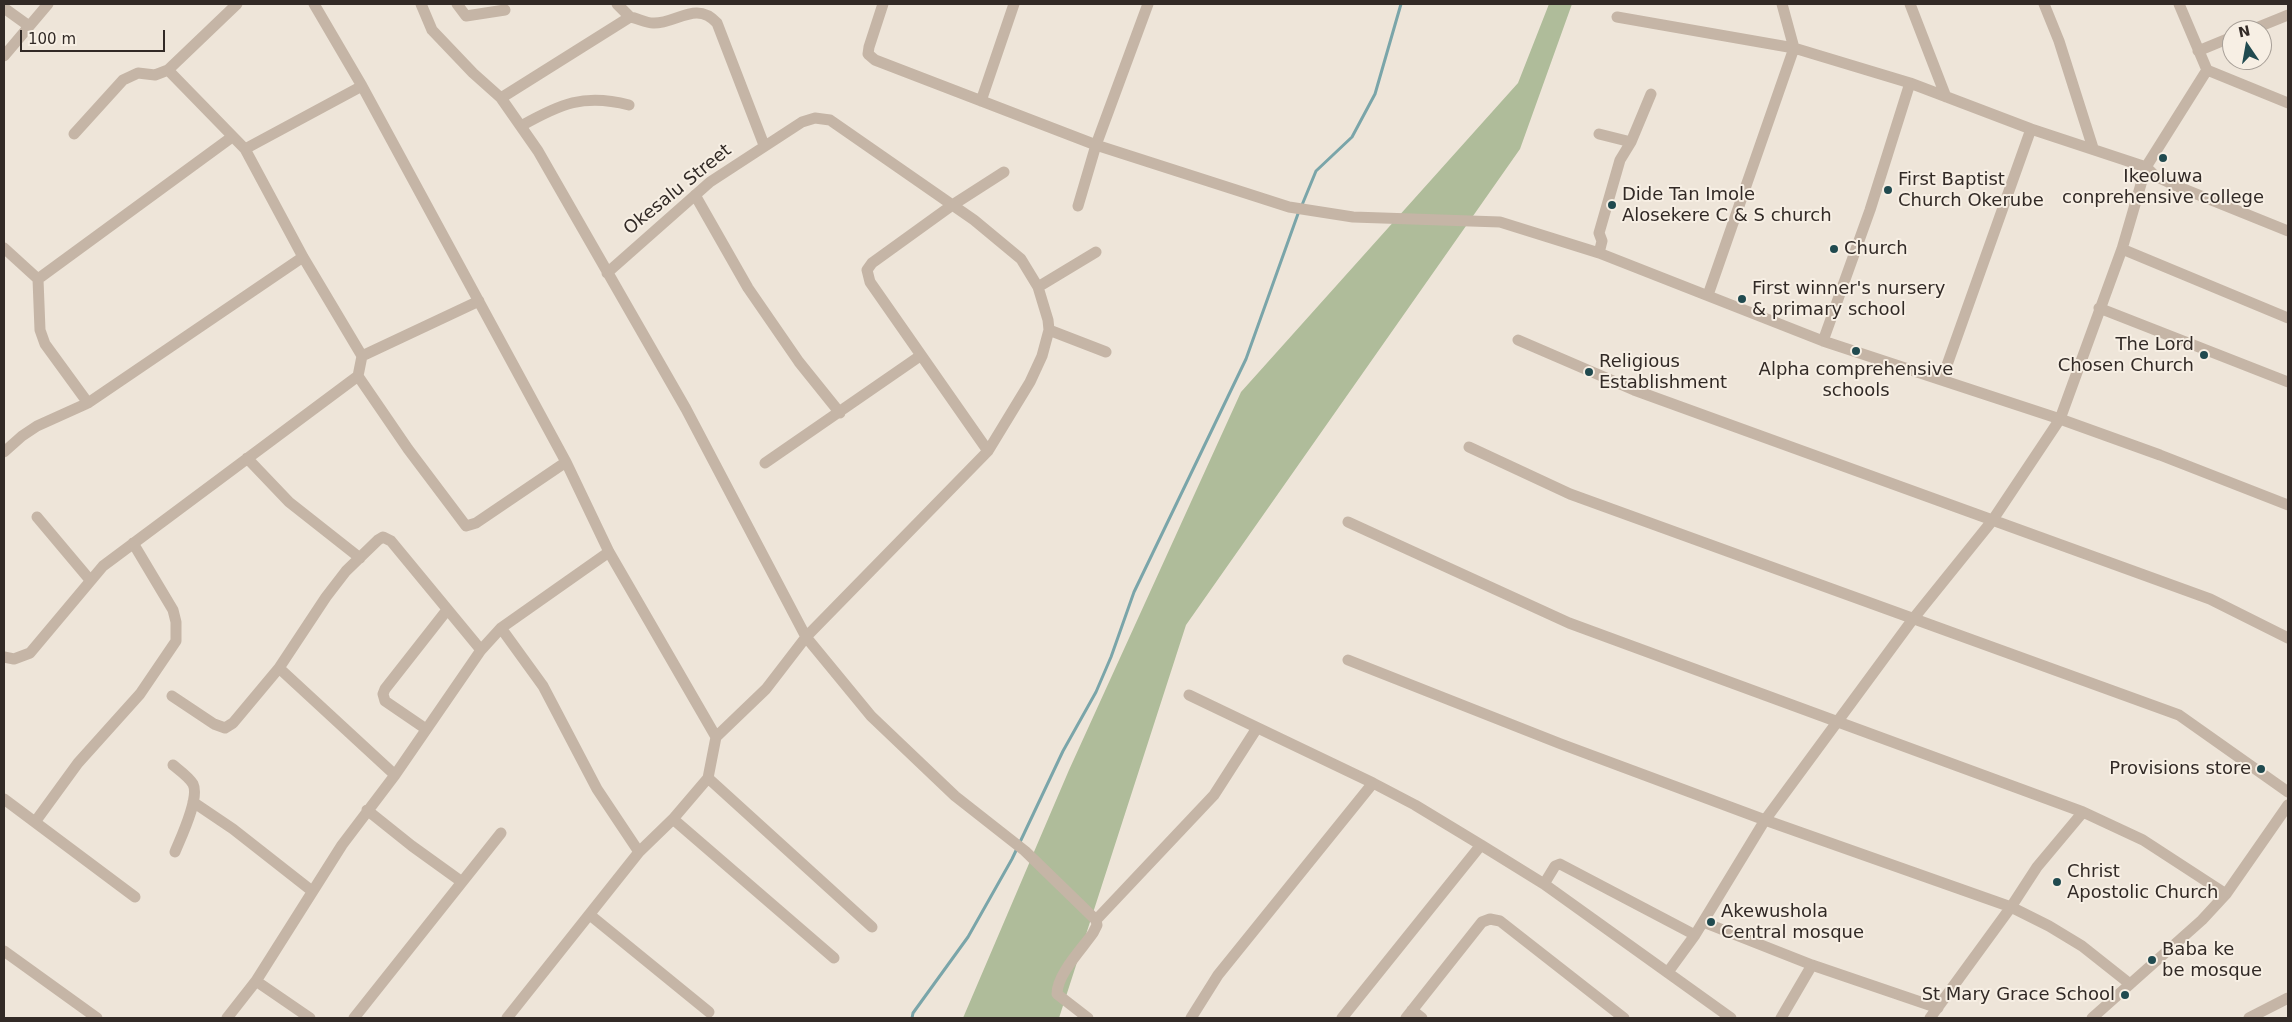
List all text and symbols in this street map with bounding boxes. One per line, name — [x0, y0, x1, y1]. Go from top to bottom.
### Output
scale bar — [22, 20, 168, 52]
north arrow — [2222, 20, 2272, 70]
text: N — [2237, 22, 2251, 40]
text: 100 m — [28, 30, 76, 48]
street label: Okesalu Street — [620, 140, 736, 240]
marker: Ikeoluwa conprehensive college — [2157, 152, 2169, 164]
place label: Ikeoluwa conprehensive college — [2062, 166, 2264, 208]
place label: First Baptist Church Okerube — [1898, 169, 2044, 212]
place label: Dide Tan Imole Alosekere C & S church — [1622, 184, 1832, 226]
marker: First Baptist Church Okerube — [1882, 184, 1894, 196]
marker: Dide Tan Imole Alosekere C & S church — [1606, 199, 1618, 211]
place label: Church — [1844, 238, 1908, 260]
marker: Church — [1828, 243, 1840, 255]
place label: First winner's nursery & primary school — [1752, 278, 1945, 320]
marker: First winner's nursery & primary school — [1736, 293, 1748, 305]
place label: The Lord Chosen Church — [2058, 334, 2194, 376]
marker: Alpha comprehensive schools — [1850, 345, 1862, 357]
marker: The Lord Chosen Church — [2198, 349, 2210, 361]
place label: Religious Establishment — [1599, 351, 1727, 394]
place label: Alpha comprehensive schools — [1759, 359, 1953, 402]
marker: Religious Establishment — [1583, 366, 1595, 378]
place label: Provisions store — [2109, 758, 2251, 780]
marker: Provisions store — [2255, 763, 2267, 775]
place label: Christ Apostolic Church — [2067, 861, 2219, 904]
marker: Christ Apostolic Church — [2051, 876, 2063, 888]
place label: Akewushola Central mosque — [1721, 901, 1864, 944]
marker: Akewushola Central mosque — [1705, 916, 1717, 928]
place label: Baba ke be mosque — [2162, 939, 2262, 982]
marker: Baba ke be mosque — [2146, 954, 2158, 966]
place label: St Mary Grace School — [1922, 984, 2115, 1006]
marker: St Mary Grace School — [2119, 989, 2131, 1001]

